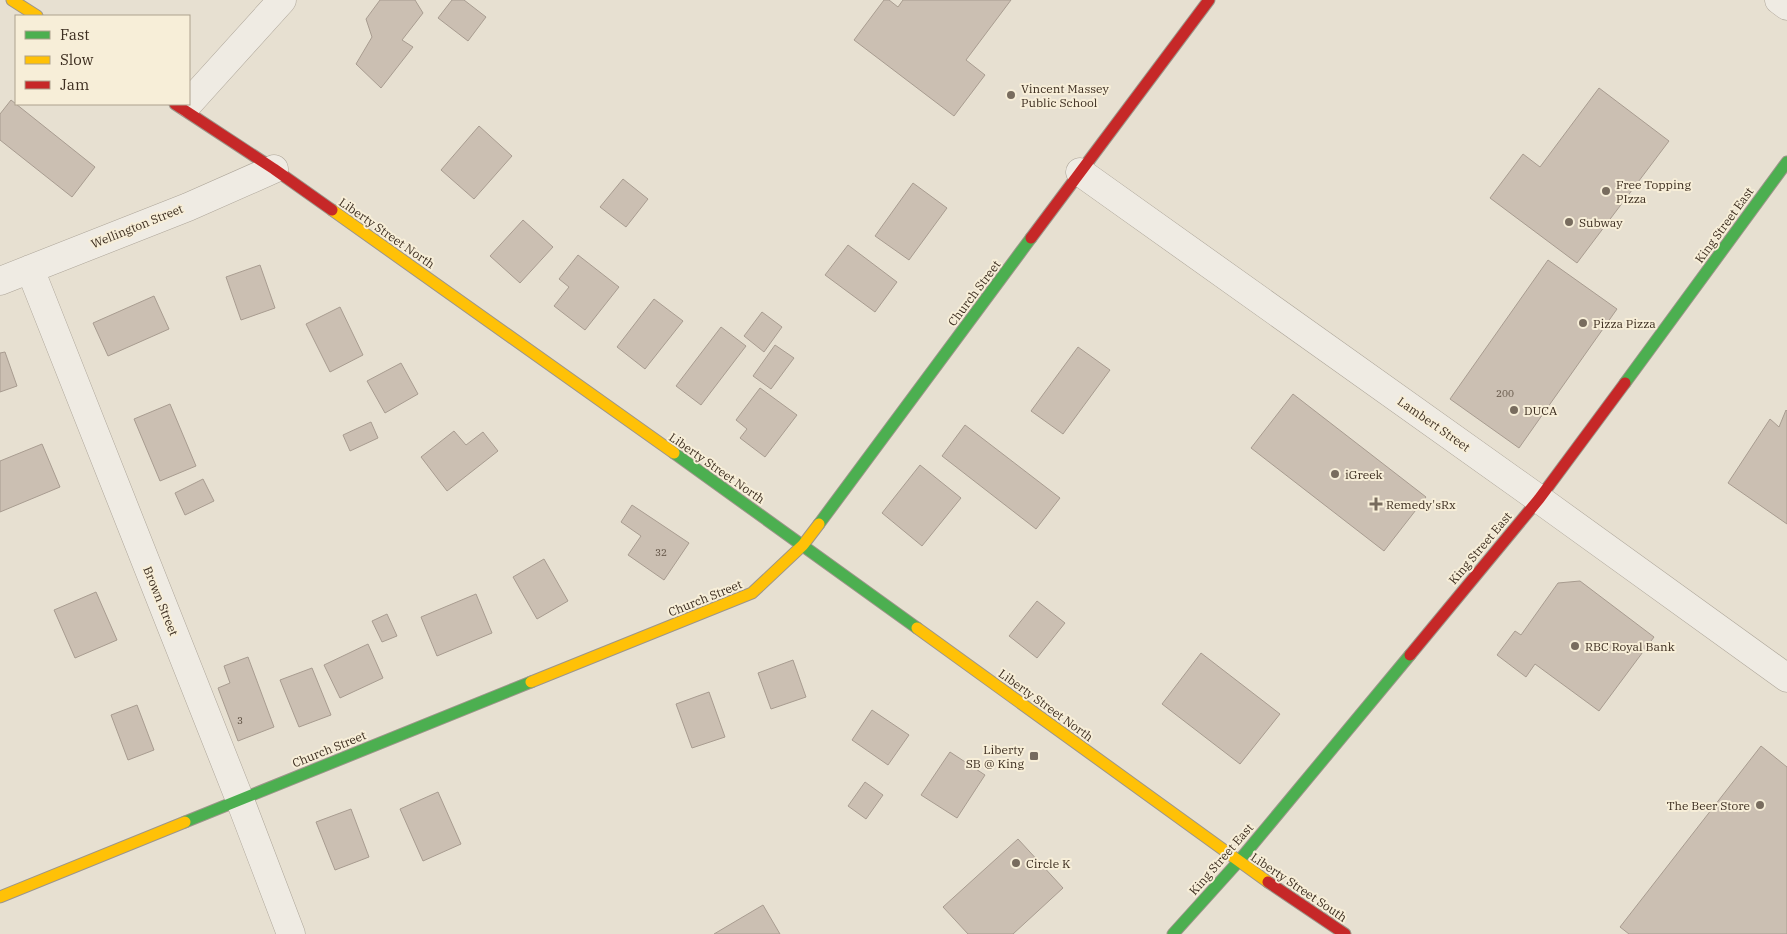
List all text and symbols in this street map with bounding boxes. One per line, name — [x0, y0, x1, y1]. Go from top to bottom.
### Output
legend — [15, 15, 190, 105]
text: Fast — [60, 25, 90, 44]
text: Slow — [60, 50, 94, 69]
text: Jam — [60, 75, 89, 94]
place label: Vincent Massey Public School — [1021, 81, 1109, 110]
marker: Vincent Massey Public School — [1005, 89, 1017, 101]
place label: Free Topping PIzza — [1616, 177, 1691, 206]
street label: King Street East — [1691, 184, 1757, 266]
marker: Free Topping PIzza — [1600, 185, 1612, 197]
street label: Liberty Street North — [336, 194, 438, 272]
street label: Wellington Street — [89, 201, 185, 251]
place label: Subway — [1579, 215, 1623, 230]
marker: Subway — [1563, 216, 1575, 228]
street label: Church Street — [944, 257, 1004, 329]
place label: Pizza Pizza — [1593, 316, 1656, 331]
marker: Pizza Pizza — [1577, 317, 1589, 329]
house number: 200 — [1496, 387, 1514, 400]
street label: Lambert Street — [1395, 393, 1473, 455]
place label: DUCA — [1524, 403, 1558, 418]
marker: DUCA — [1508, 404, 1520, 416]
street label: Liberty Street North — [666, 429, 768, 507]
place label: iGreek — [1345, 467, 1383, 482]
marker: iGreek — [1329, 468, 1341, 480]
place label: Remedy'sRx — [1386, 497, 1456, 512]
marker: Remedy'sRx — [1370, 498, 1382, 510]
street label: King Street East — [1445, 509, 1515, 587]
house number: 32 — [655, 546, 667, 559]
street label: Brown Street — [140, 564, 182, 638]
street label: Church Street — [666, 576, 744, 620]
place label: RBC Royal Bank — [1585, 639, 1675, 654]
marker: RBC Royal Bank — [1569, 640, 1581, 652]
street label: Liberty Street North — [996, 666, 1097, 745]
house number: 3 — [237, 714, 243, 727]
street label: Church Street — [290, 727, 368, 771]
place label: Liberty SB @ King — [966, 742, 1025, 771]
marker: Liberty SB @ King — [1028, 750, 1040, 762]
place label: The Beer Store — [1667, 798, 1750, 813]
marker: The Beer Store — [1754, 799, 1766, 811]
street label: King Street East — [1186, 820, 1256, 898]
street label: Liberty Street South — [1248, 849, 1350, 925]
place label: Circle K — [1026, 856, 1071, 871]
marker: Circle K — [1010, 857, 1022, 869]

